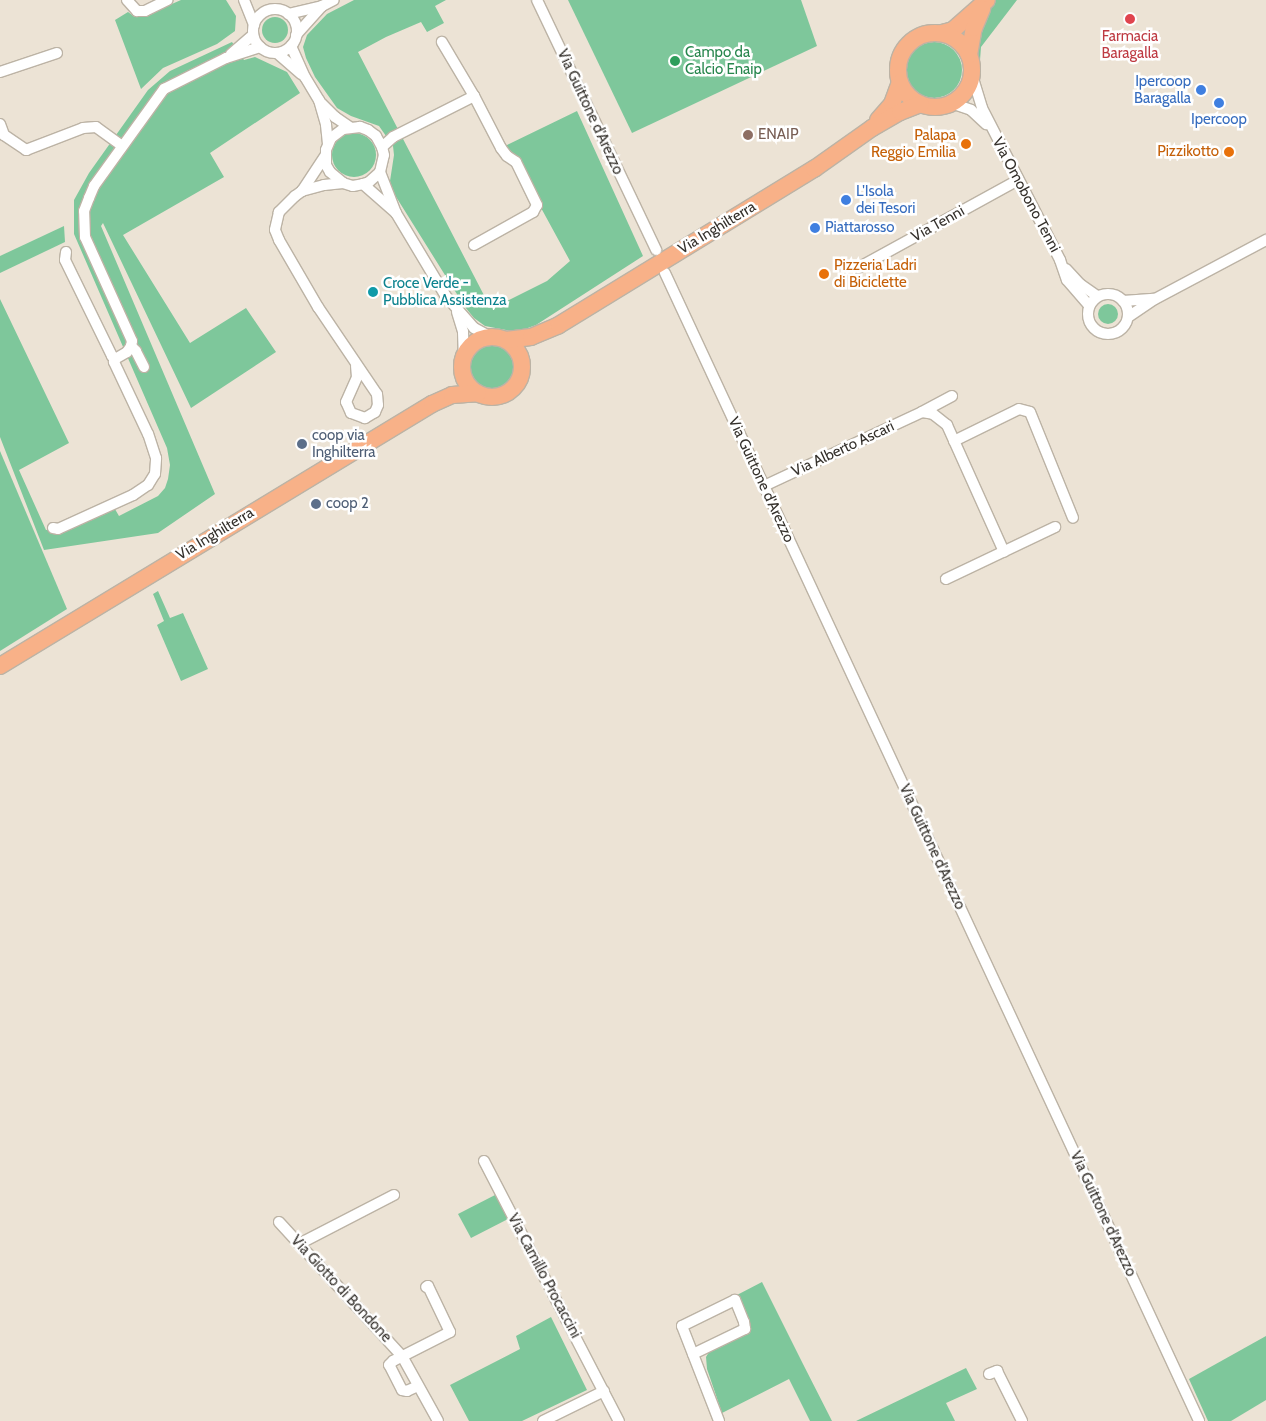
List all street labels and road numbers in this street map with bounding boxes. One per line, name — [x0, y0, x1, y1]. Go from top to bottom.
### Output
street label: Via Guittone d'Arezzo — [553, 46, 627, 178]
street label: Via Omobono Tenni — [988, 135, 1064, 255]
street label: Via Inghilterra — [675, 198, 759, 258]
street label: Via Tenni — [908, 202, 968, 246]
street label: Via Guittone d'Arezzo — [724, 414, 798, 546]
street label: Via Alberto Ascari — [789, 417, 897, 481]
street label: Via Inghilterra — [173, 504, 257, 564]
street label: Via Guittone d'Arezzo — [895, 781, 969, 913]
street label: Via Guittone d'Arezzo — [1066, 1148, 1140, 1280]
street label: Via Camillo Procaccini — [504, 1211, 584, 1341]
street label: Via Giotto di Bondone — [287, 1232, 395, 1346]

